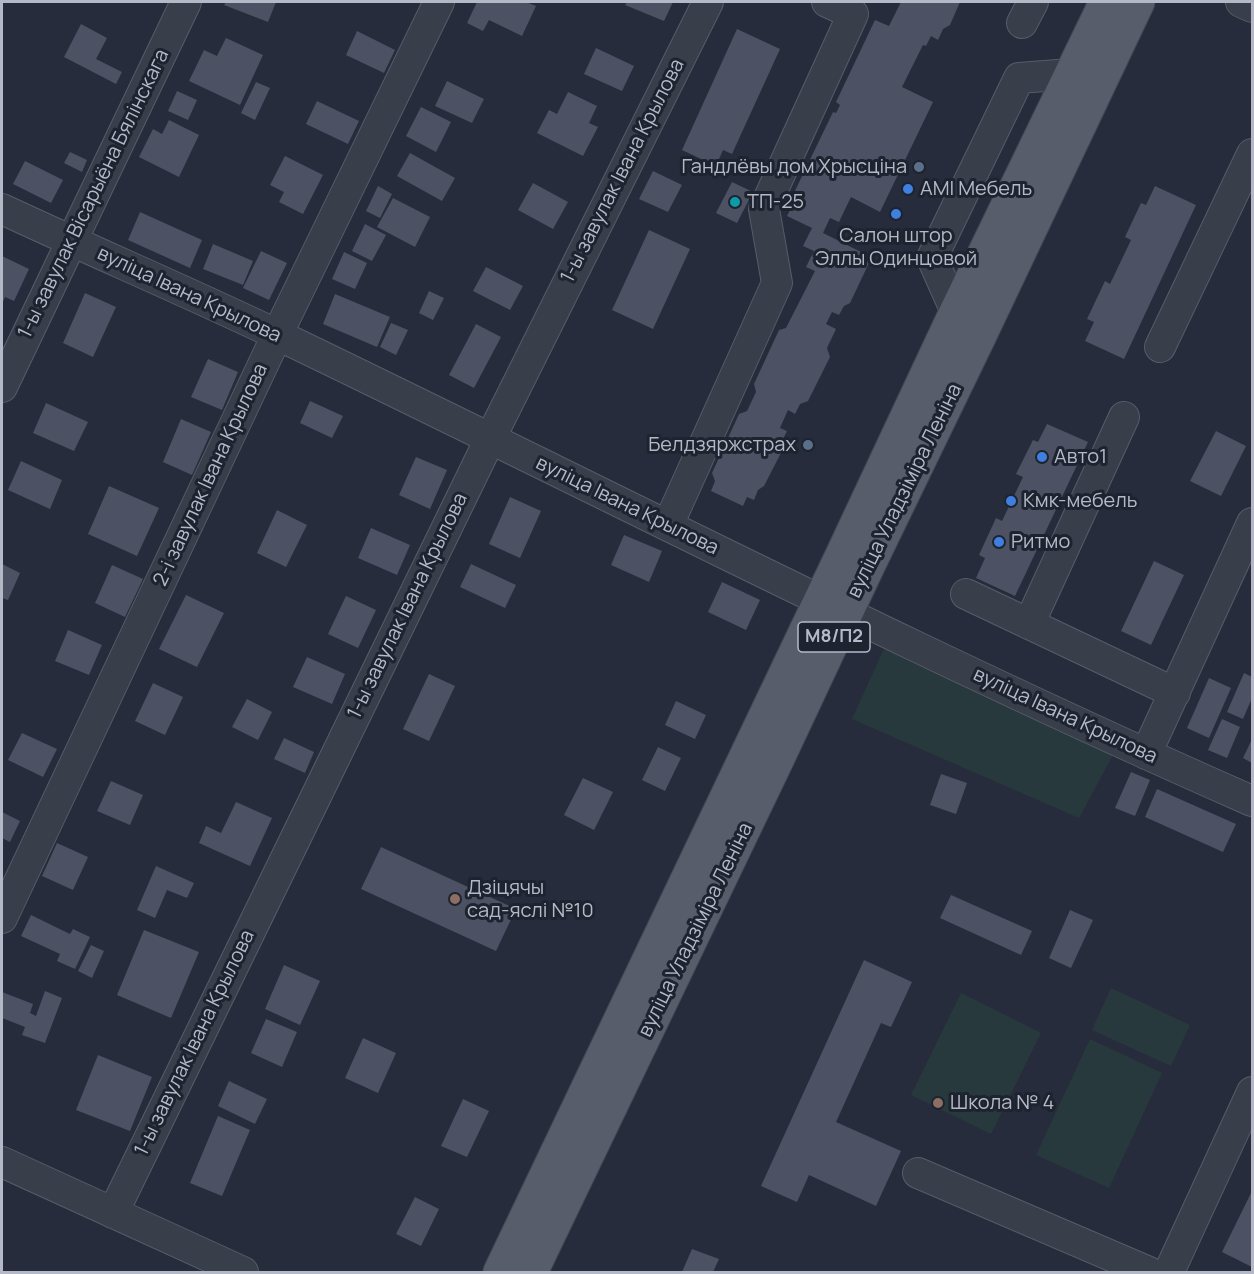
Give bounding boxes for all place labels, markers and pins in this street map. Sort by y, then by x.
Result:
place label: Гандлёвы дом Хрысціна [682,155,907,179]
marker: Гандлёвы дом Хрысціна [912,160,926,174]
place label: AMI Мебель [920,177,1032,201]
marker: AMI Мебель [901,182,915,196]
place label: ТП-25 [747,190,804,214]
marker: ТП-25 [728,195,742,209]
marker: Салон штор Эллы Одинцовой [889,207,903,221]
place label: Салон штор Эллы Одинцовой [815,224,977,271]
place label: Белдзяржстрах [648,433,796,457]
marker: Белдзяржстрах [801,438,815,452]
place label: Авто1 [1054,445,1107,469]
marker: Авто1 [1035,450,1049,464]
place label: Кмк-мебель [1023,489,1137,513]
marker: Кмк-мебель [1004,494,1018,508]
place label: Ритмо [1011,530,1070,554]
marker: Ритмо [992,535,1006,549]
place label: Дзіцячы сад-яслі №10 [467,876,594,923]
marker: Дзіцячы сад-яслі №10 [448,892,462,906]
place label: Школа № 4 [950,1091,1054,1115]
marker: Школа № 4 [931,1096,945,1110]

